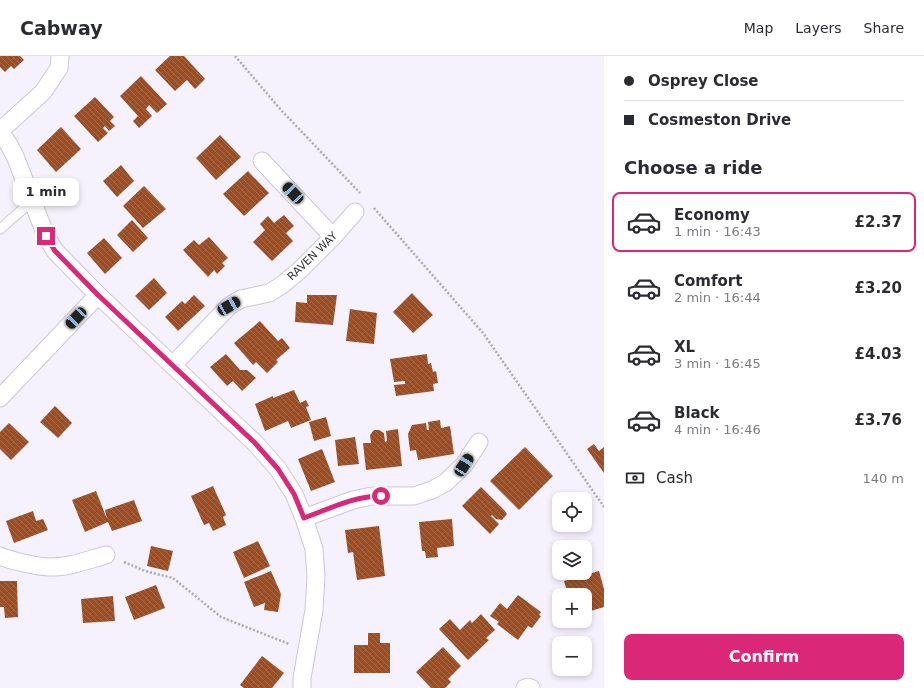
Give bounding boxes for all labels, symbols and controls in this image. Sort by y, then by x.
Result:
text: Cabway [20,17,103,39]
text: Map [744,20,773,36]
text: Layers [795,20,842,36]
text: Share [864,20,904,36]
text: Osprey Close [648,72,759,90]
text: Cosmeston Drive [648,111,791,129]
text: Choose a ride [624,157,763,178]
callout: 1 min [13,178,79,206]
car [280,180,306,206]
text: 1 min [26,184,66,199]
icon: car [626,204,662,240]
text: Economy [674,206,750,224]
text: £2.37 [855,213,902,231]
text: 1 min · 16:43 [674,224,761,239]
route end [37,227,55,245]
street label: RAVEN WAY [285,229,340,283]
icon: car [626,270,662,306]
text: Comfort [674,272,742,290]
text: £3.20 [855,279,902,297]
text: 2 min · 16:44 [674,290,761,305]
car [216,295,242,317]
car [63,305,89,331]
icon: car [626,336,662,372]
text: XL [674,338,695,356]
text: £4.03 [855,345,902,363]
text: 3 min · 16:45 [674,356,761,371]
icon: car [626,402,662,438]
text: Black [674,404,720,422]
text: £3.76 [855,411,902,429]
text: 4 min · 16:46 [674,422,761,437]
car [452,452,476,478]
icon: cash [624,467,646,489]
text: Cash [656,469,693,487]
text: 140 m [862,471,904,486]
route start [372,487,390,505]
map controls [552,492,592,676]
button: locate [552,492,592,532]
button: layers [552,540,592,580]
button: + [552,588,592,628]
button: Confirm [624,634,904,680]
button: − [552,636,592,676]

